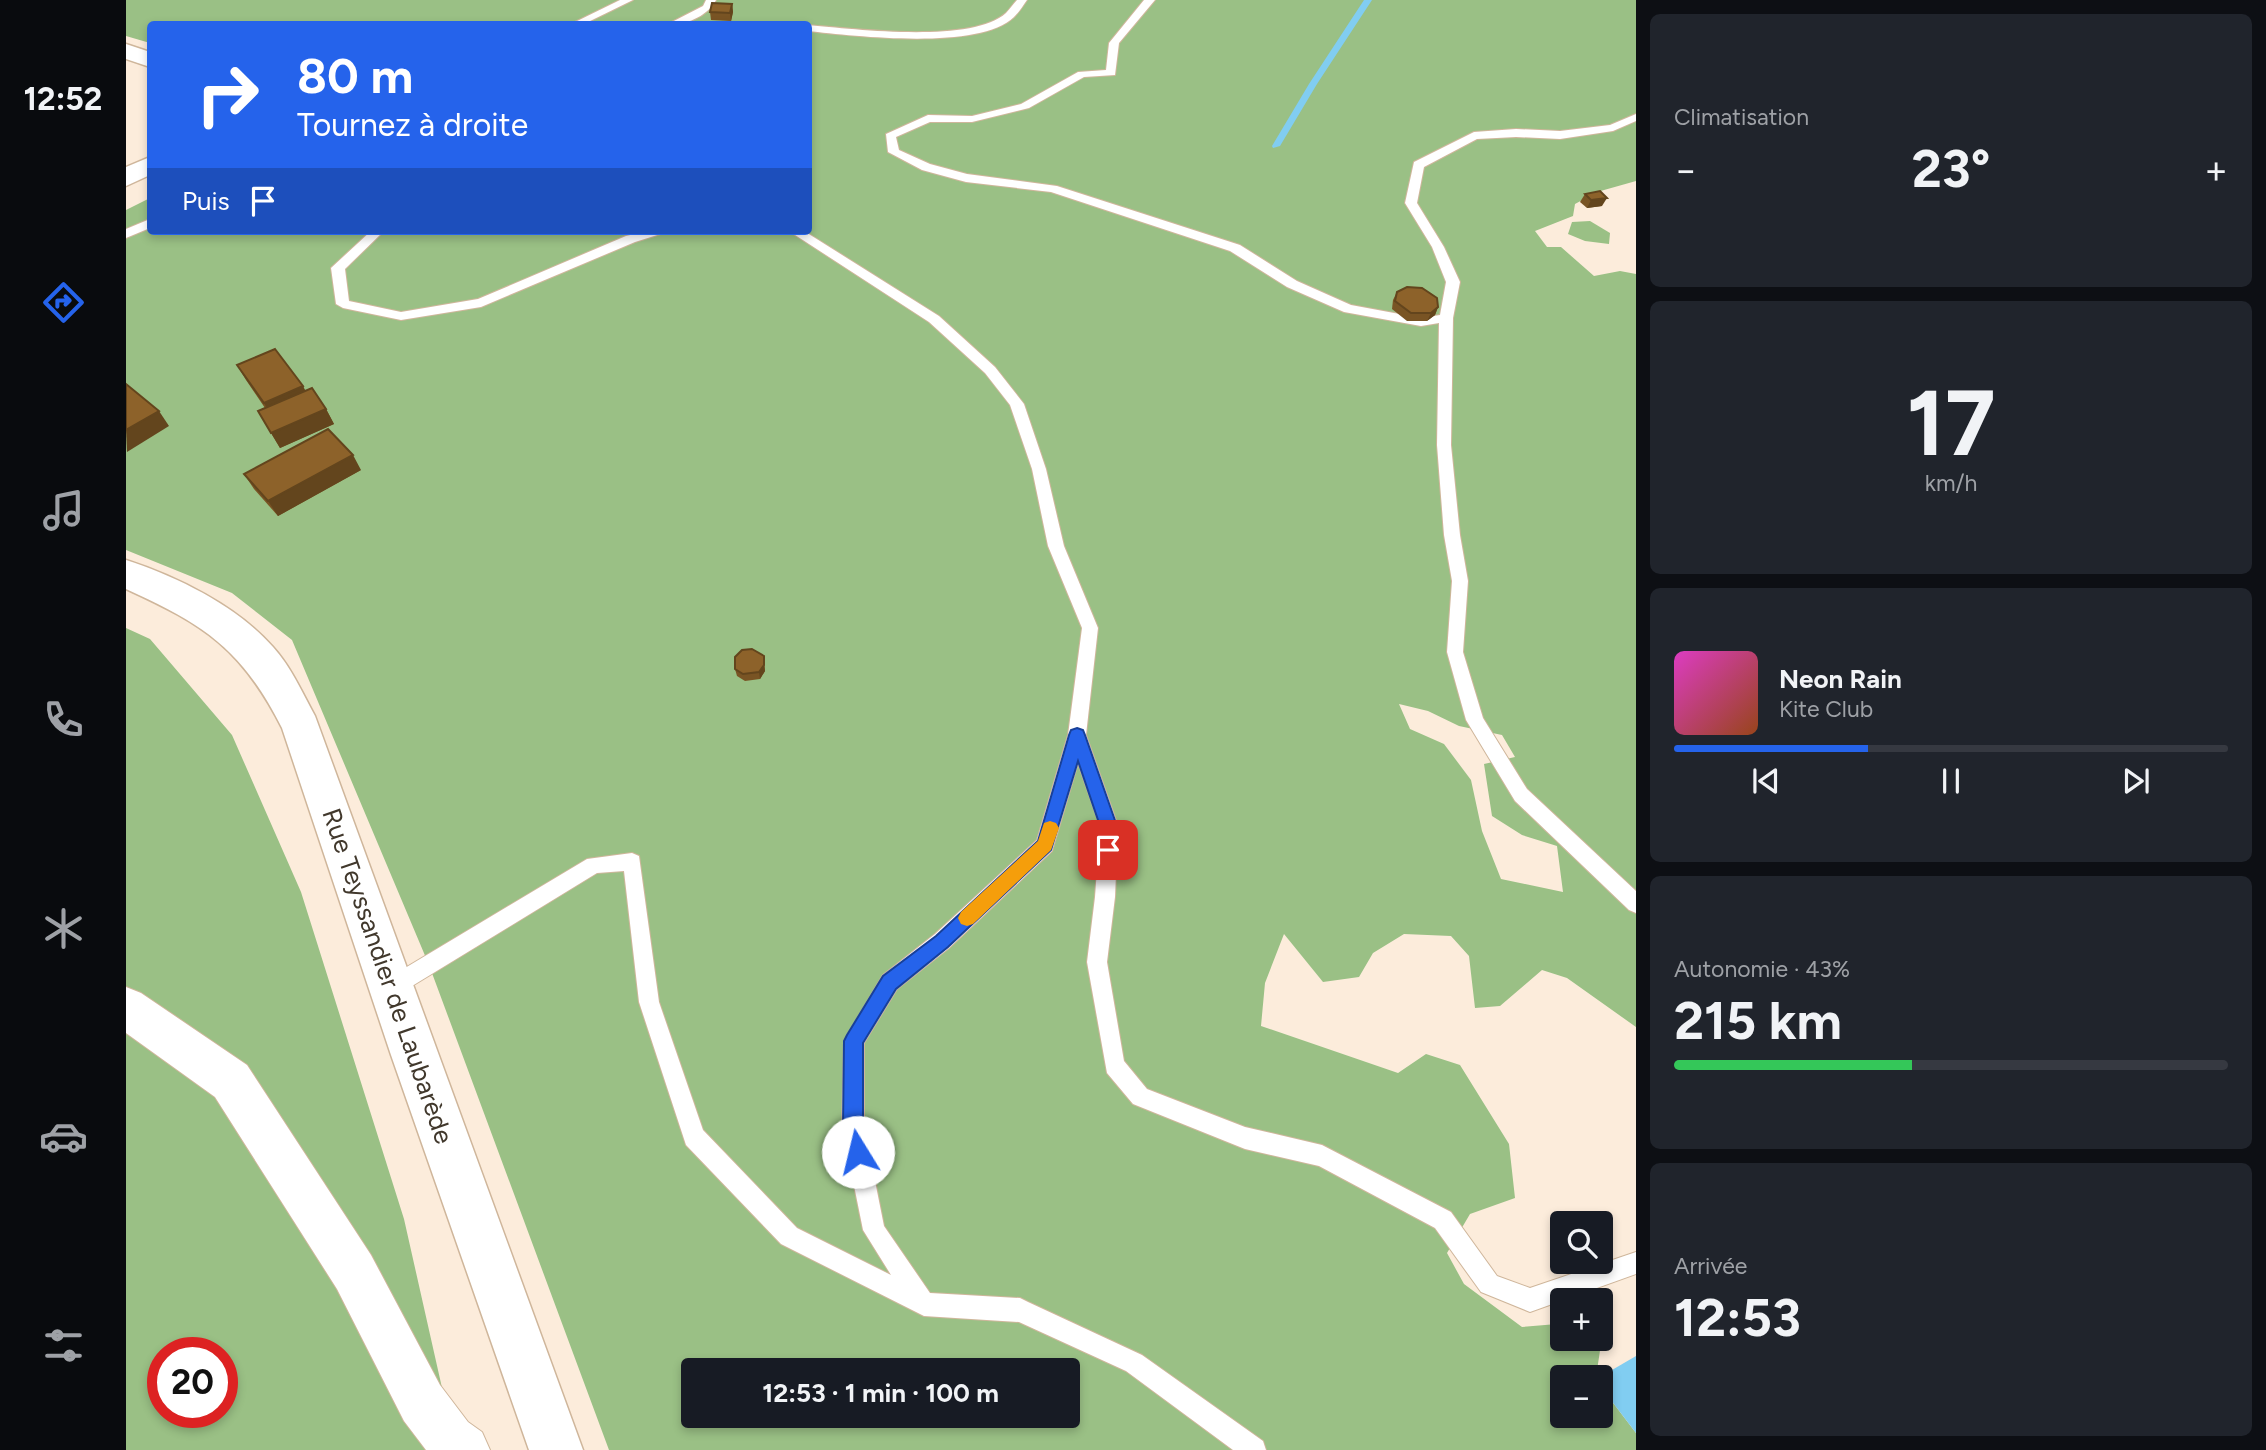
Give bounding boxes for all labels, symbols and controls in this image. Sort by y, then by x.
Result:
text: 80 m [297,46,413,105]
icon: right [182,49,273,140]
text: 12:52 [24,80,102,118]
text: Climatisation [1674,103,1809,131]
text: Tournez à droite [297,106,528,144]
text: 23° [1912,138,1990,200]
text: − [1674,147,1698,193]
text: + [2204,147,2228,193]
icon: arrive [244,182,282,220]
text: Puis [182,185,230,217]
icon: directions [39,278,88,327]
text: 17 [1907,369,1996,478]
text: km/h [1925,469,1977,497]
icon: music [39,486,88,535]
text: Neon Rain [1779,663,1902,695]
icon: phone [39,695,88,744]
text: Kite Club [1779,695,1873,723]
icon: previous [1747,762,1785,800]
icon: pause [1932,762,1970,800]
icon: next [2117,762,2155,800]
street label: Rue Teyssandier de Laubarède [316,804,460,1148]
pin [1078,820,1138,880]
icon: arrive [1089,831,1127,869]
icon: climate [39,904,88,953]
text: Autonomie · 43% [1674,955,1850,983]
text: 215 km [1674,990,1842,1052]
icon: car [39,1112,88,1161]
position arrow [821,1115,895,1189]
map controls [1550,1211,1613,1428]
button: search [1550,1211,1613,1274]
text: Arrivée [1674,1252,1747,1280]
text: 12:53 [1674,1287,1801,1349]
button: + [1550,1288,1613,1351]
icon: filters [39,1321,88,1370]
speed limit sign: 20 [147,1337,238,1428]
button: − [1550,1365,1613,1428]
text: 12:53 · 1 min · 100 m [762,1377,999,1409]

